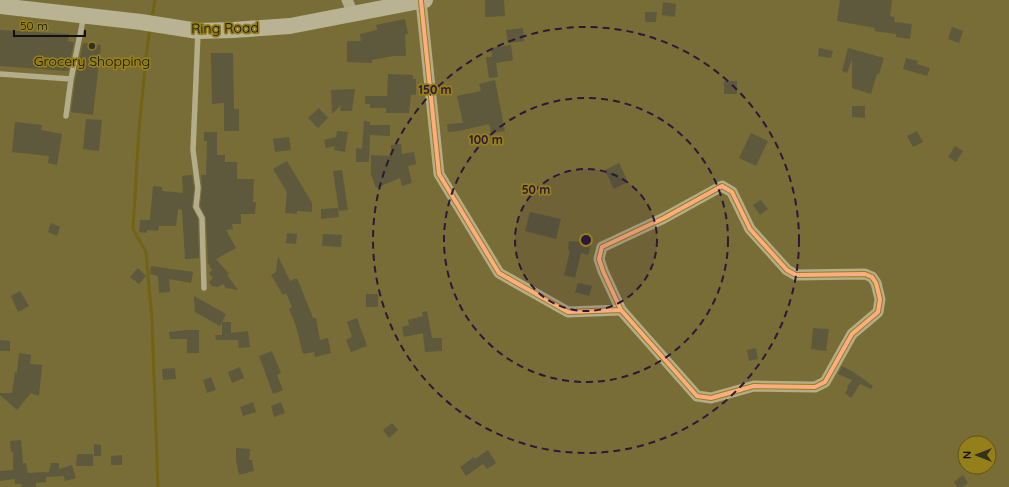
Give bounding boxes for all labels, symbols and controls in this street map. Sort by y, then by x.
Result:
scale bar [14,12,85,38]
text: 50 m [20,18,48,33]
street label: Ring Road [191,18,259,38]
marker: Grocery Shopping [87,41,97,51]
place label: Grocery Shopping [34,52,150,70]
text: 150 m [418,82,452,97]
text: 100 m [469,132,503,147]
text: 50 m [522,182,550,197]
centre of rings [579,233,593,247]
north arrow [957,435,997,475]
text: N [960,451,974,459]

